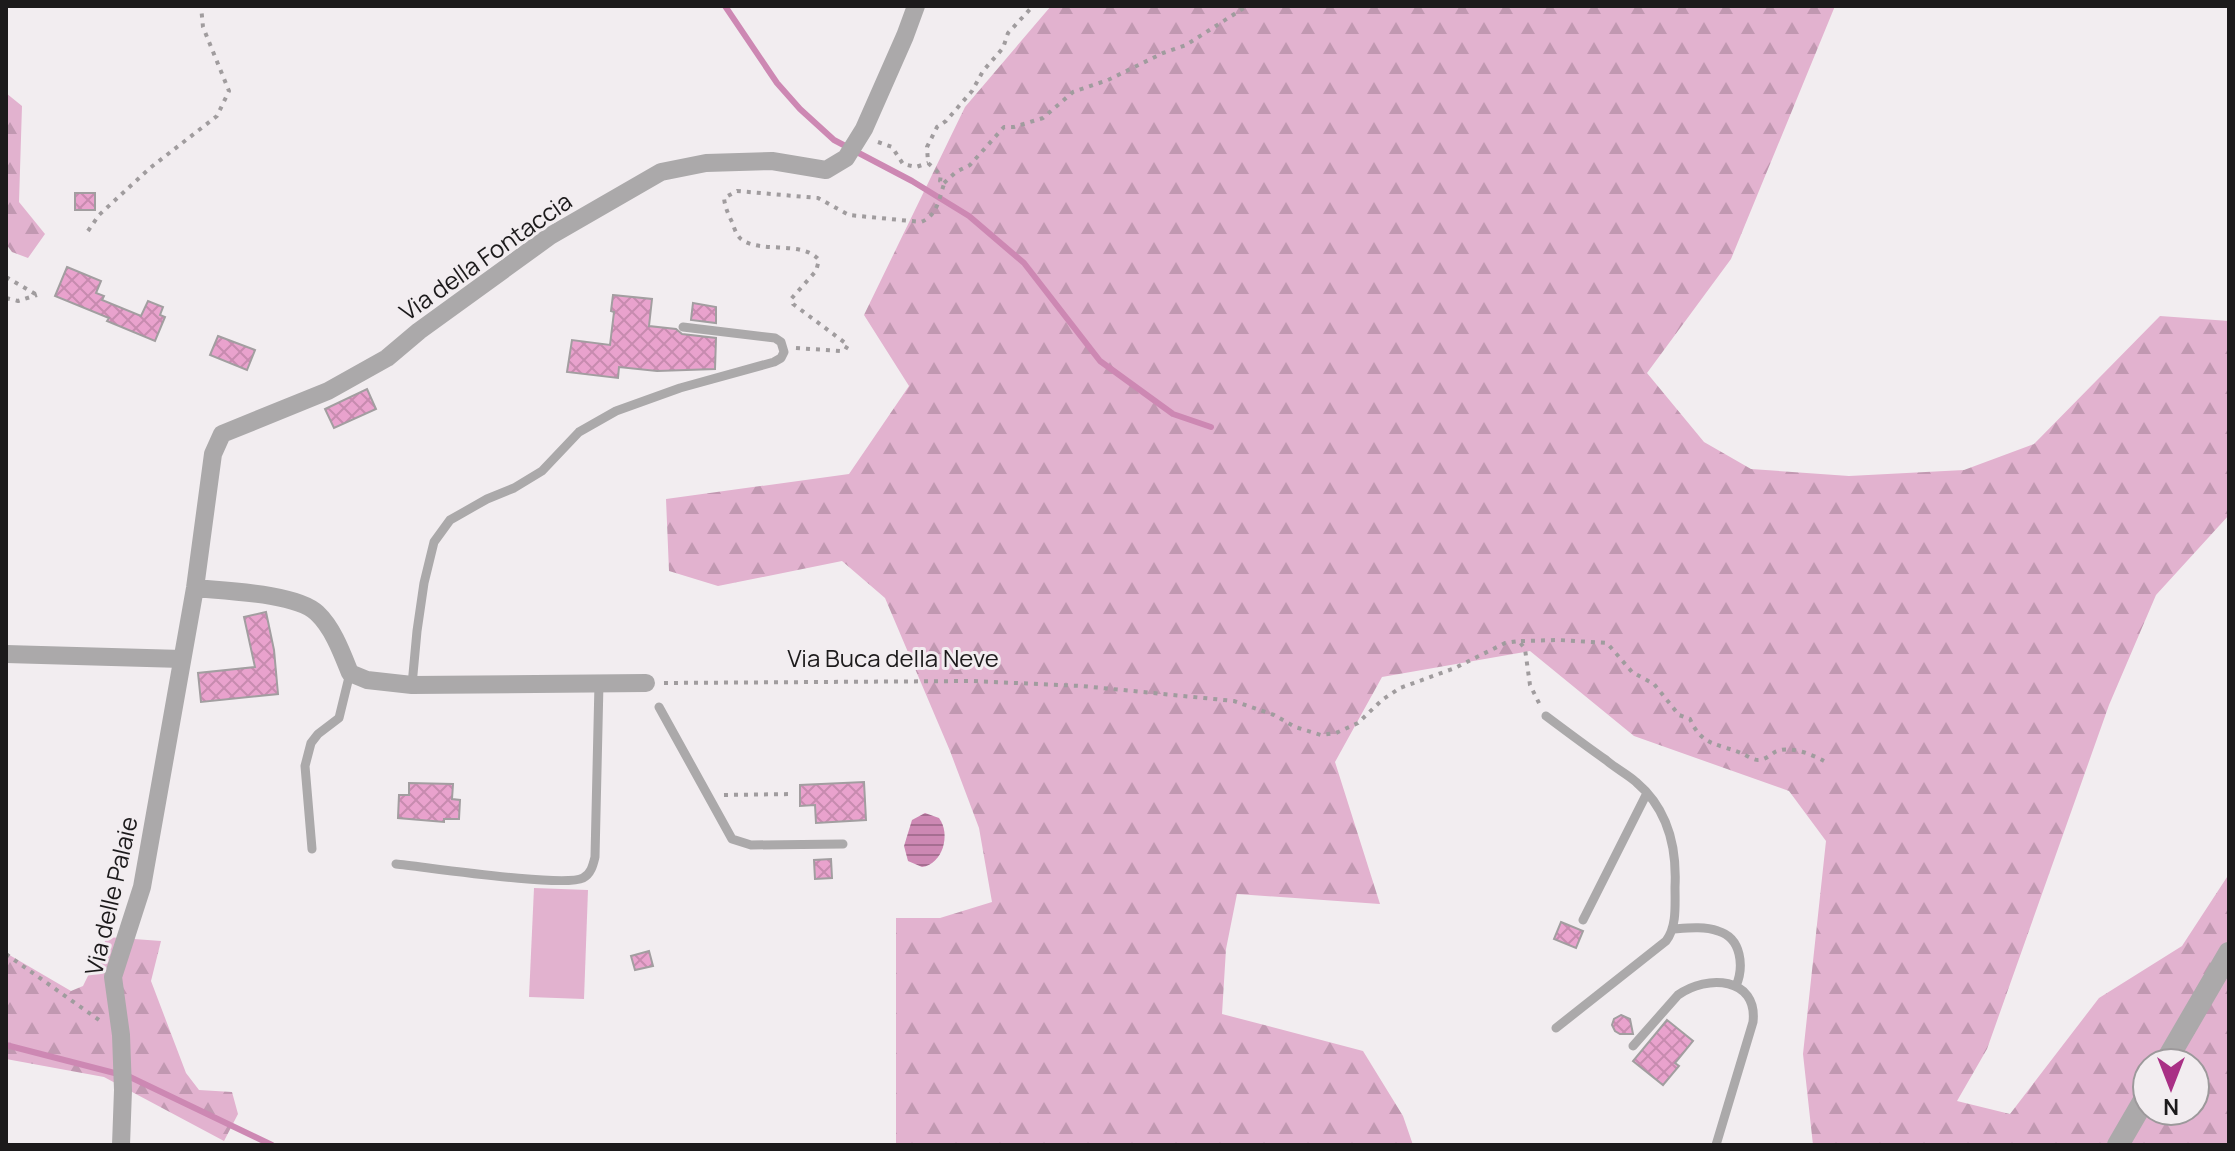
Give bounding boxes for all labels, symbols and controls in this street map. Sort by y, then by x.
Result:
street label: Via della Fontaccia [392,184,578,328]
street label: Via Buca della Neve [787,641,999,674]
street label: Via delle Palaie [76,813,145,978]
north arrow [2131,1047,2211,1127]
text: N [2163,1092,2179,1122]

